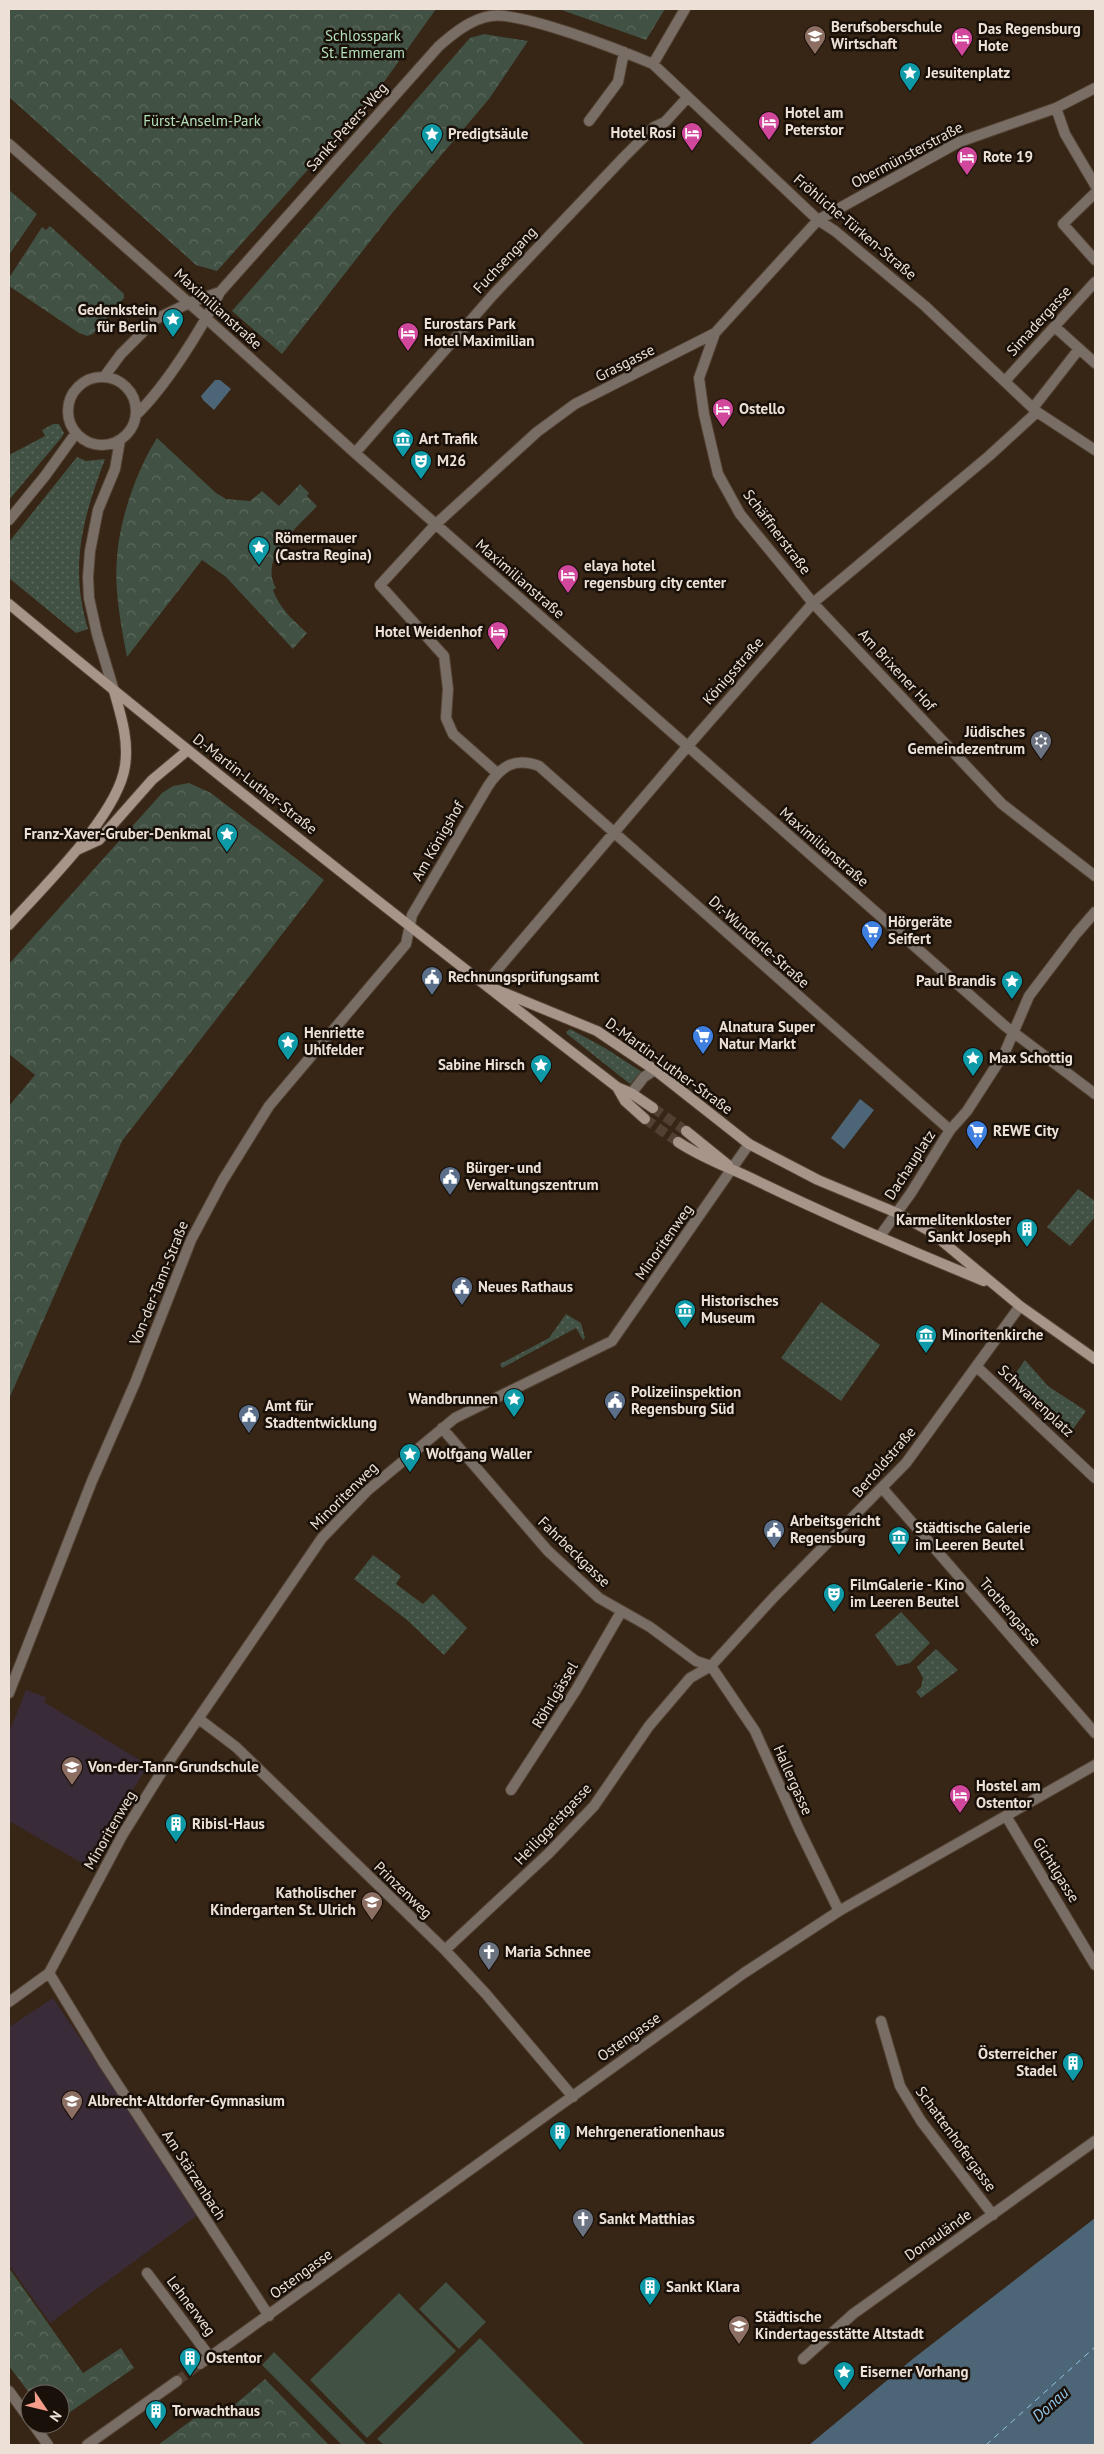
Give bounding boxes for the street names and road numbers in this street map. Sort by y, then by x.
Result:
street label: Sankt-Peters-Weg [302,78,391,175]
street label: Obermünsterstraße [848,117,966,192]
street label: Fröhliche-Türken-Straße [790,170,921,284]
street label: Fuchsengang [469,222,540,297]
street label: Maximilianstraße [170,264,266,353]
street label: Simadergasse [1002,282,1075,360]
street label: Grasgasse [592,340,658,385]
street label: Schäffnerstraße [739,486,815,578]
street label: Maximilianstraße [472,535,569,622]
street label: Am Brixener Hof [854,625,941,716]
street label: Königsstraße [698,633,767,708]
street label: D.-Martin-Luther-Straße [189,729,321,838]
street label: Am Königshof [407,796,469,884]
street label: Maximilianstraße [776,803,873,890]
street label: Dr.-Wunderle-Straße [705,891,814,992]
street label: D.-Martin-Luther-Straße [602,1013,737,1118]
street label: Dachauplatz [880,1126,939,1203]
street label: Minoritenweg [630,1200,697,1283]
street label: Von-der-Tann-Straße [125,1218,192,1349]
street label: Schwanenplatz [994,1361,1078,1441]
street label: Bertoldstraße [848,1422,920,1501]
street label: Minoritenweg [306,1458,382,1534]
street label: Fahrbeckgasse [534,1512,615,1591]
street label: Trothengasse [975,1573,1045,1650]
street label: Röhrlgässel [527,1658,582,1731]
street label: Hallergasse [770,1742,817,1818]
street label: Heiliggeistgasse [510,1779,595,1868]
street label: Minoritenweg [79,1787,140,1873]
street label: Gichtlgasse [1029,1834,1084,1906]
street label: Prinzenweg [370,1857,437,1922]
street label: Ostengasse [593,2008,664,2065]
street label: Schattenhofergasse [912,2082,1001,2195]
street label: Am Stärzenbach [158,2126,231,2223]
street label: Donaulände [901,2205,975,2265]
street label: Ostengasse [266,2244,336,2303]
street label: Lehnerweg [163,2272,220,2339]

